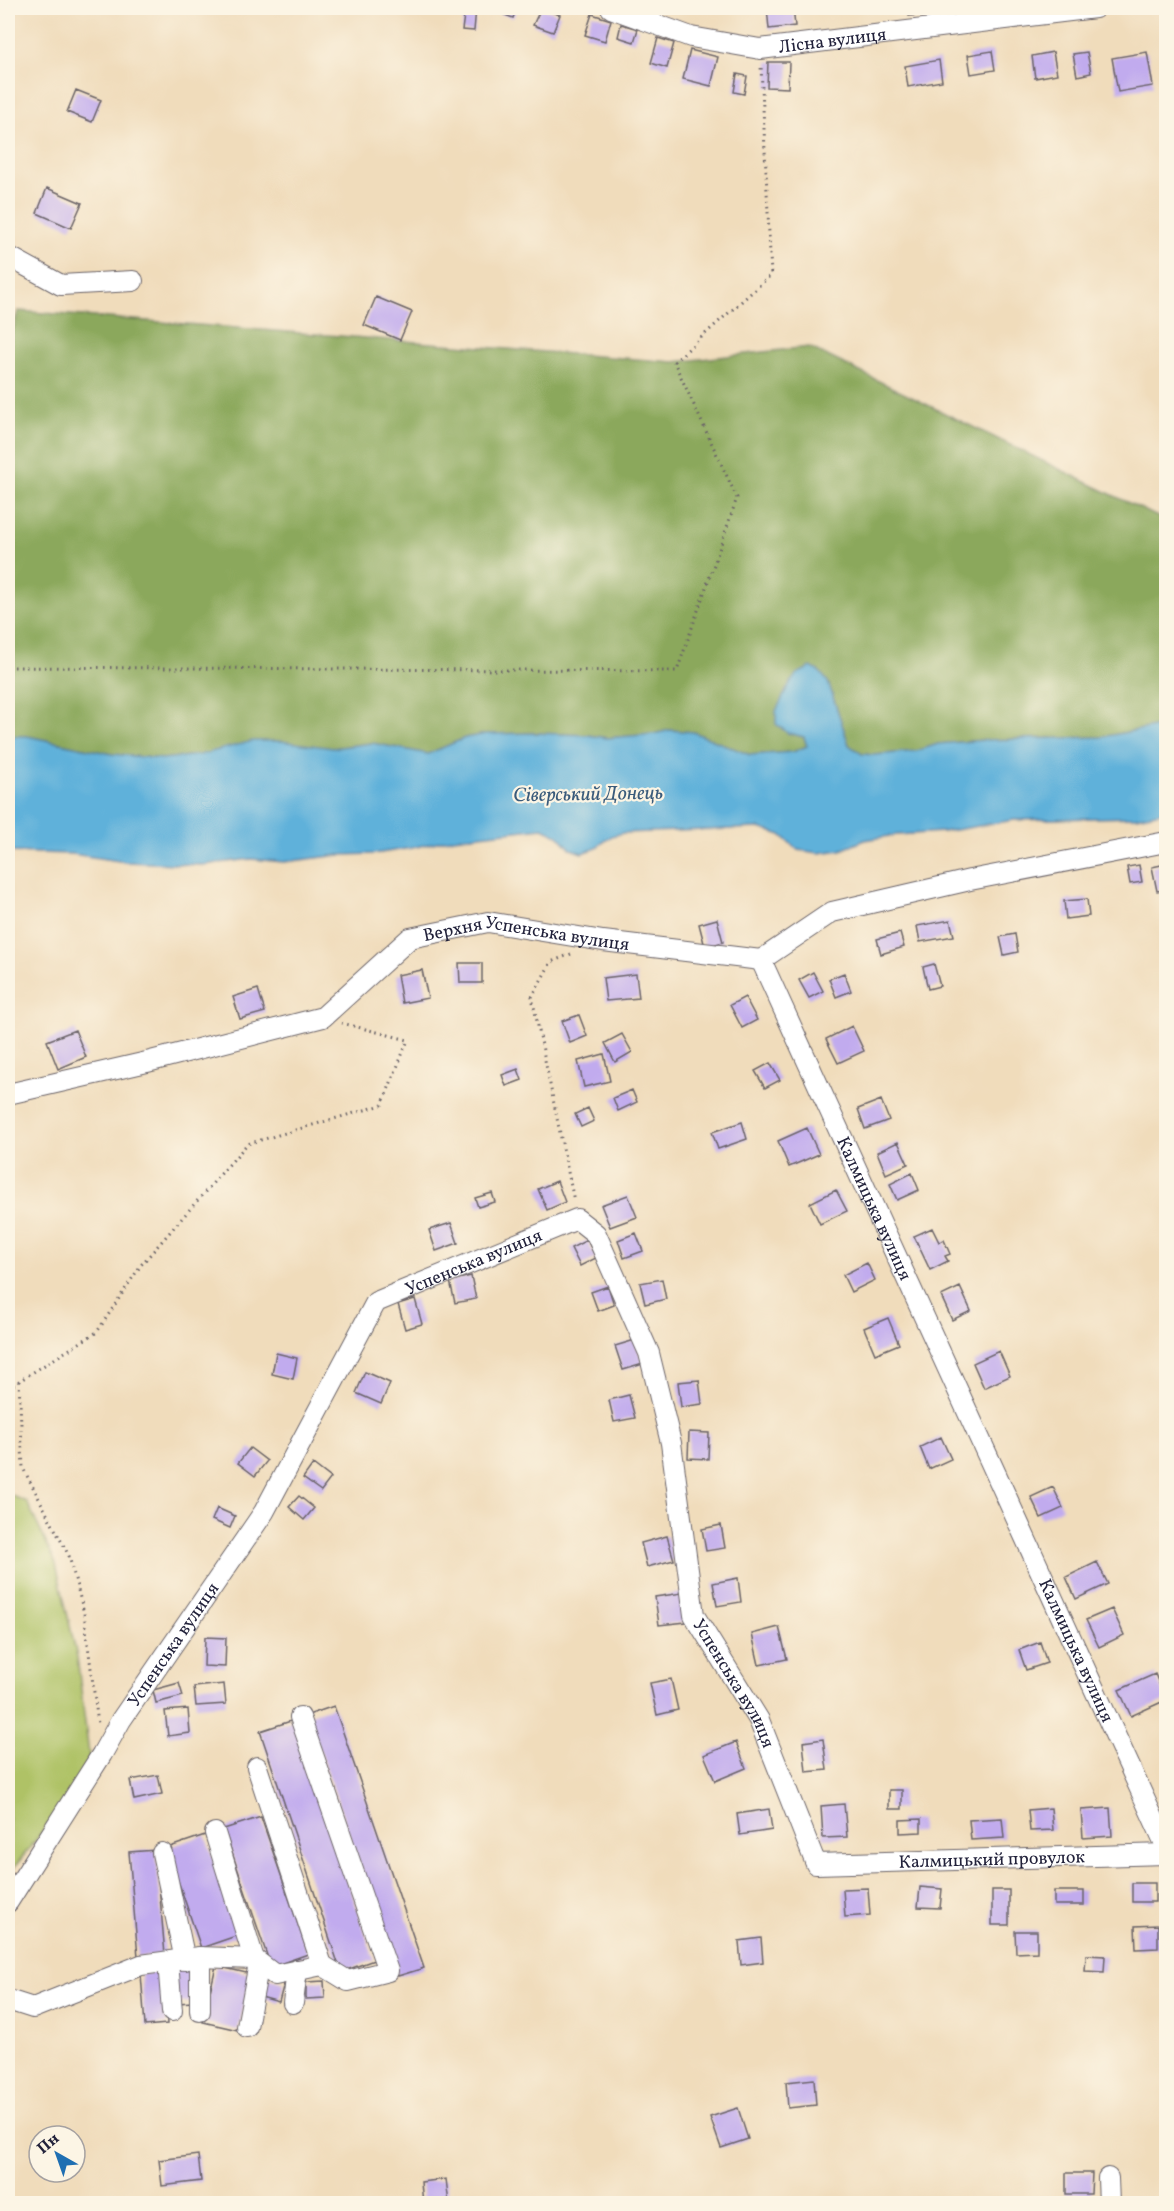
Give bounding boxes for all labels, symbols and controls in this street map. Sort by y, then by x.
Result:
street label: Лісна вулиця [777,23,888,61]
water label: Сіверський Донець [513,780,663,810]
street label: Верхня Успенська вулиця [421,911,631,958]
street label: Калмицька вулиця [829,1133,917,1285]
street label: Успенська вулиця [402,1224,546,1303]
street label: Калмицька вулиця [1032,1575,1119,1727]
street label: Успенська вулиця [123,1578,226,1712]
street label: Успенська вулиця [685,1614,780,1752]
street label: Калмицький провулок [898,1845,1086,1876]
north arrow [27,2124,87,2184]
text: Пн [33,2128,64,2160]

